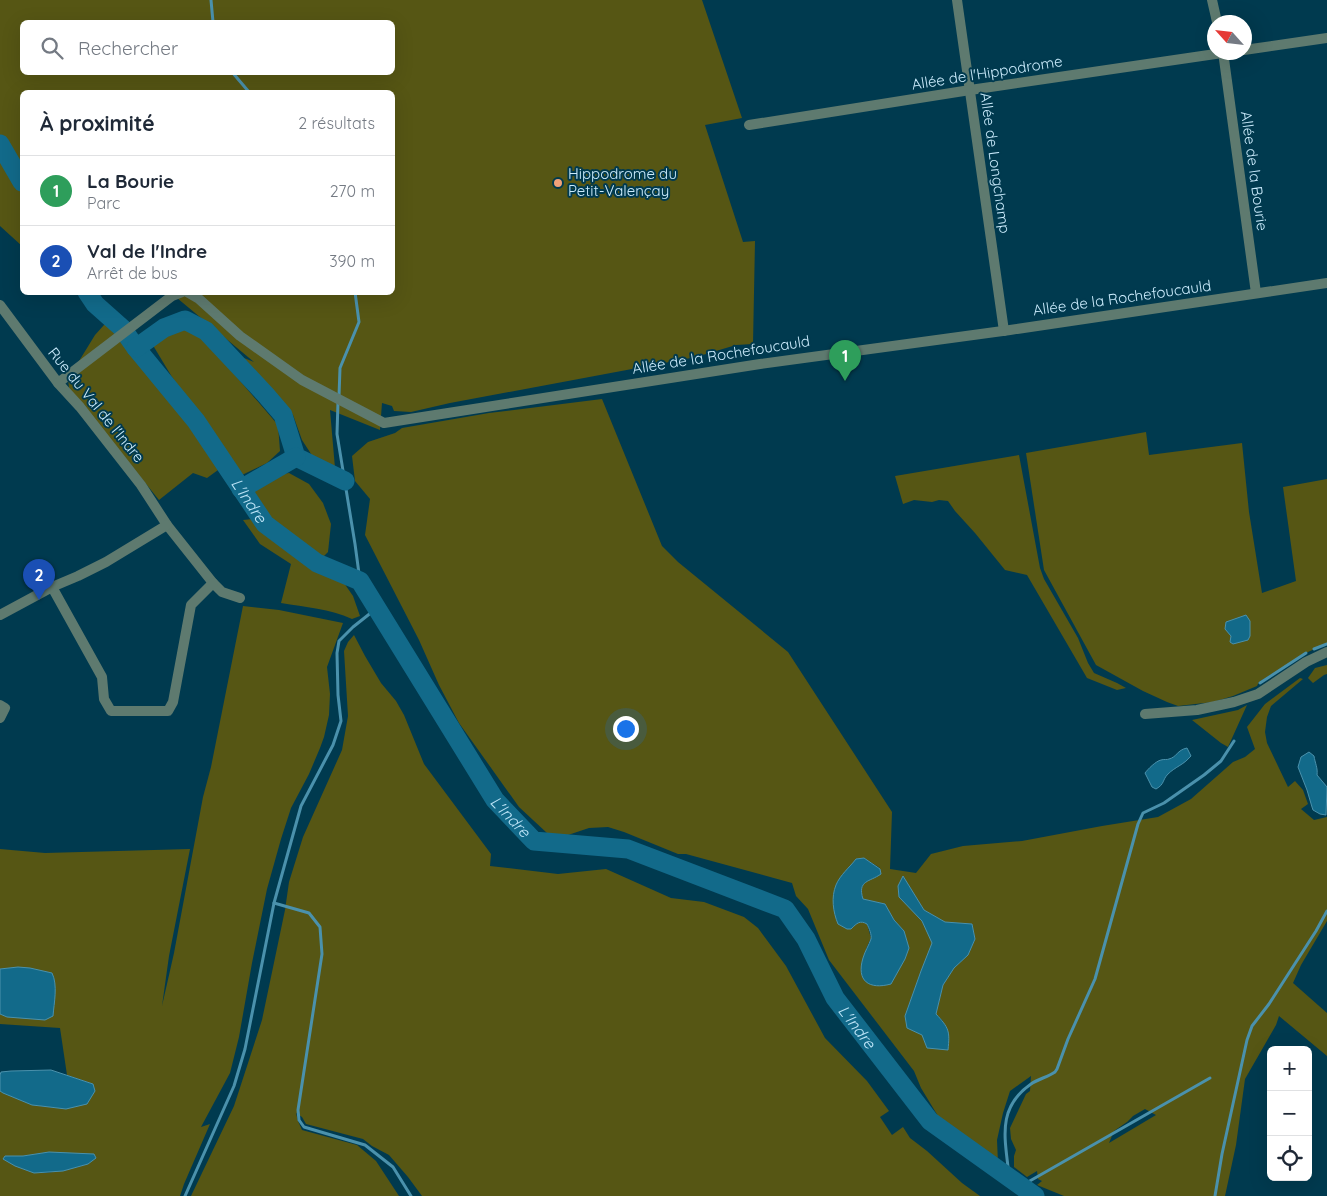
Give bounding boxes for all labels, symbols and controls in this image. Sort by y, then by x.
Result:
north arrow [1207,15,1252,60]
search box [20,20,395,75]
icon: search [38,34,66,62]
text: Rechercher [78,36,178,60]
street label: Allée de l'Hippodrome [910,51,1064,94]
street label: Allée de Longchamp [976,91,1015,235]
text: À proximité [40,110,155,136]
street label: Allée de la Bourie [1237,110,1272,232]
text: 2 résultats [298,113,375,133]
place label: Hippodrome du Petit-Valençay [568,164,677,200]
text: La Bourie [87,169,174,193]
marker: Hippodrome du Petit-Valençay [552,177,564,189]
text: 1 [53,181,59,201]
text: 270 m [330,181,375,201]
text: Parc [87,193,120,213]
text: Val de l'Indre [87,239,207,263]
text: 2 [51,251,61,271]
text: 390 m [329,251,375,271]
text: Arrêt de bus [87,263,178,283]
street label: Allée de la Rochefoucauld [1032,276,1212,319]
street label: Allée de la Rochefoucauld [631,331,811,378]
pin: 1 [829,340,861,381]
street label: Rue du Val de l'Indre [44,343,149,466]
water label: L'Indre [227,474,272,527]
pin: 2 [23,559,55,600]
your location [613,716,639,742]
water label: L'Indre [486,792,536,842]
water label: L'Indre [834,1001,881,1053]
map controls [1267,1046,1312,1181]
button: + [1267,1046,1312,1091]
button: − [1267,1091,1312,1136]
button: locate [1267,1136,1312,1181]

